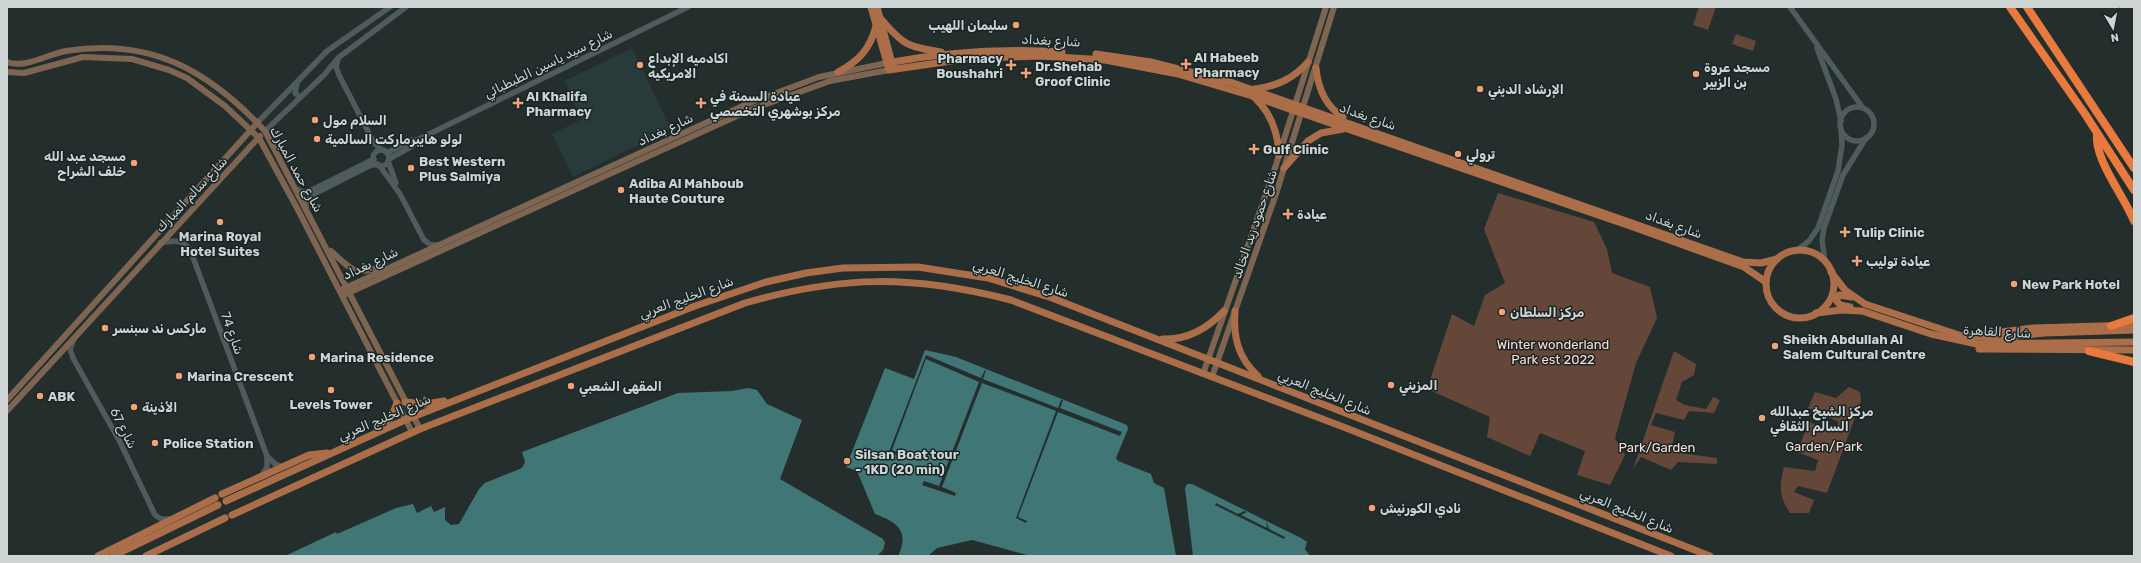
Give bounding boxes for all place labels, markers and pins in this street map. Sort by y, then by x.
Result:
place label: سليمان اللهيب [928,18,1008,33]
marker: سليمان اللهيب [1011,20,1021,30]
place label: Al Habeeb Pharmacy [1194,50,1260,80]
place label: اكادميه الإبداع الامريكيه [648,51,728,81]
place label: Pharmacy Boushahri [936,51,1003,81]
place label: Dr.Shehab Groof Clinic [1035,59,1111,89]
marker: Al Habeeb Pharmacy [1181,59,1191,69]
marker: اكادميه الإبداع الامريكيه [635,60,645,70]
marker: Pharmacy Boushahri [1006,60,1016,70]
place label: مسجد عروة بن الزبير [1703,60,1770,90]
marker: Dr.Shehab Groof Clinic [1020,67,1032,79]
marker: مسجد عروة بن الزبير [1691,69,1701,79]
place label: الإرشاد الديني [1488,82,1564,100]
marker: الإرشاد الديني [1475,84,1485,94]
place label: Al Khalifa Pharmacy [526,89,592,119]
place label: عيادة السمنة في مركز بوشهري التخصصي [710,89,840,122]
marker: عيادة السمنة في مركز بوشهري التخصصي [695,97,707,109]
marker: Al Khalifa Pharmacy [513,98,523,108]
place label: السلام مول [323,113,387,129]
marker: السلام مول [310,115,320,125]
place label: لولو هايبرماركت السالمية [325,132,462,148]
marker: لولو هايبرماركت السالمية [312,134,322,144]
place label: Gulf Clinic [1263,142,1329,157]
marker: Gulf Clinic [1248,143,1260,155]
place label: ترولي [1466,147,1496,165]
place label: مسجد عبد الله خلف الشراح [44,149,126,181]
marker: ترولي [1453,149,1463,159]
place label: Best Western Plus Salmiya [419,154,505,184]
marker: مسجد عبد الله خلف الشراح [129,158,139,168]
marker: Best Western Plus Salmiya [406,163,416,173]
place label: Adiba Al Mahboub Haute Couture [629,176,744,206]
marker: Adiba Al Mahboub Haute Couture [616,185,626,195]
place label: عيادة [1297,207,1328,222]
marker: عيادة [1282,208,1294,220]
marker: Marina Royal Hotel Suites [215,217,225,227]
place label: Tulip Clinic [1854,225,1925,240]
marker: Tulip Clinic [1839,226,1851,238]
place label: Marina Royal Hotel Suites [179,229,261,259]
place label: عيادة توليب [1866,254,1931,270]
marker: عيادة توليب [1851,255,1863,267]
place label: New Park Hotel [2022,277,2120,292]
marker: New Park Hotel [2009,279,2019,289]
place label: مركز السلطان [1510,305,1584,320]
marker: مركز السلطان [1497,307,1507,317]
place label: ماركس ند سبنسر [112,321,207,336]
marker: ماركس ند سبنسر [100,323,110,333]
place label: Sheikh Abdullah Al Salem Cultural Centre [1783,332,1926,362]
marker: Sheikh Abdullah Al Salem Cultural Centre [1770,341,1780,351]
place label: Marina Residence [320,350,434,365]
marker: Marina Residence [307,352,317,362]
place label: Marina Crescent [187,369,293,384]
marker: Marina Crescent [174,371,184,381]
place label: المزيني [1399,378,1437,396]
place label: المقهى الشعبي [579,379,662,397]
marker: المزيني [1386,380,1396,390]
marker: المقهى الشعبي [566,381,576,391]
marker: Levels Tower [326,385,336,395]
place label: ABK [48,389,75,404]
marker: ABK [35,391,45,401]
place label: Levels Tower [290,397,373,412]
place label: الأذينة [142,400,177,415]
marker: الأذينة [129,402,139,412]
place label: مركز الشيخ عبدالله السالم الثقافي [1770,404,1874,437]
marker: مركز الشيخ عبدالله السالم الثقافي [1757,413,1767,423]
place label: Police Station [163,436,254,451]
marker: Police Station [150,438,160,448]
place label: Silsan Boat tour - 1KD (20 min) [855,447,959,477]
marker: Silsan Boat tour - 1KD (20 min) [842,456,852,466]
place label: نادي الكورنيش [1380,501,1461,518]
marker: نادي الكورنيش [1367,503,1377,513]

